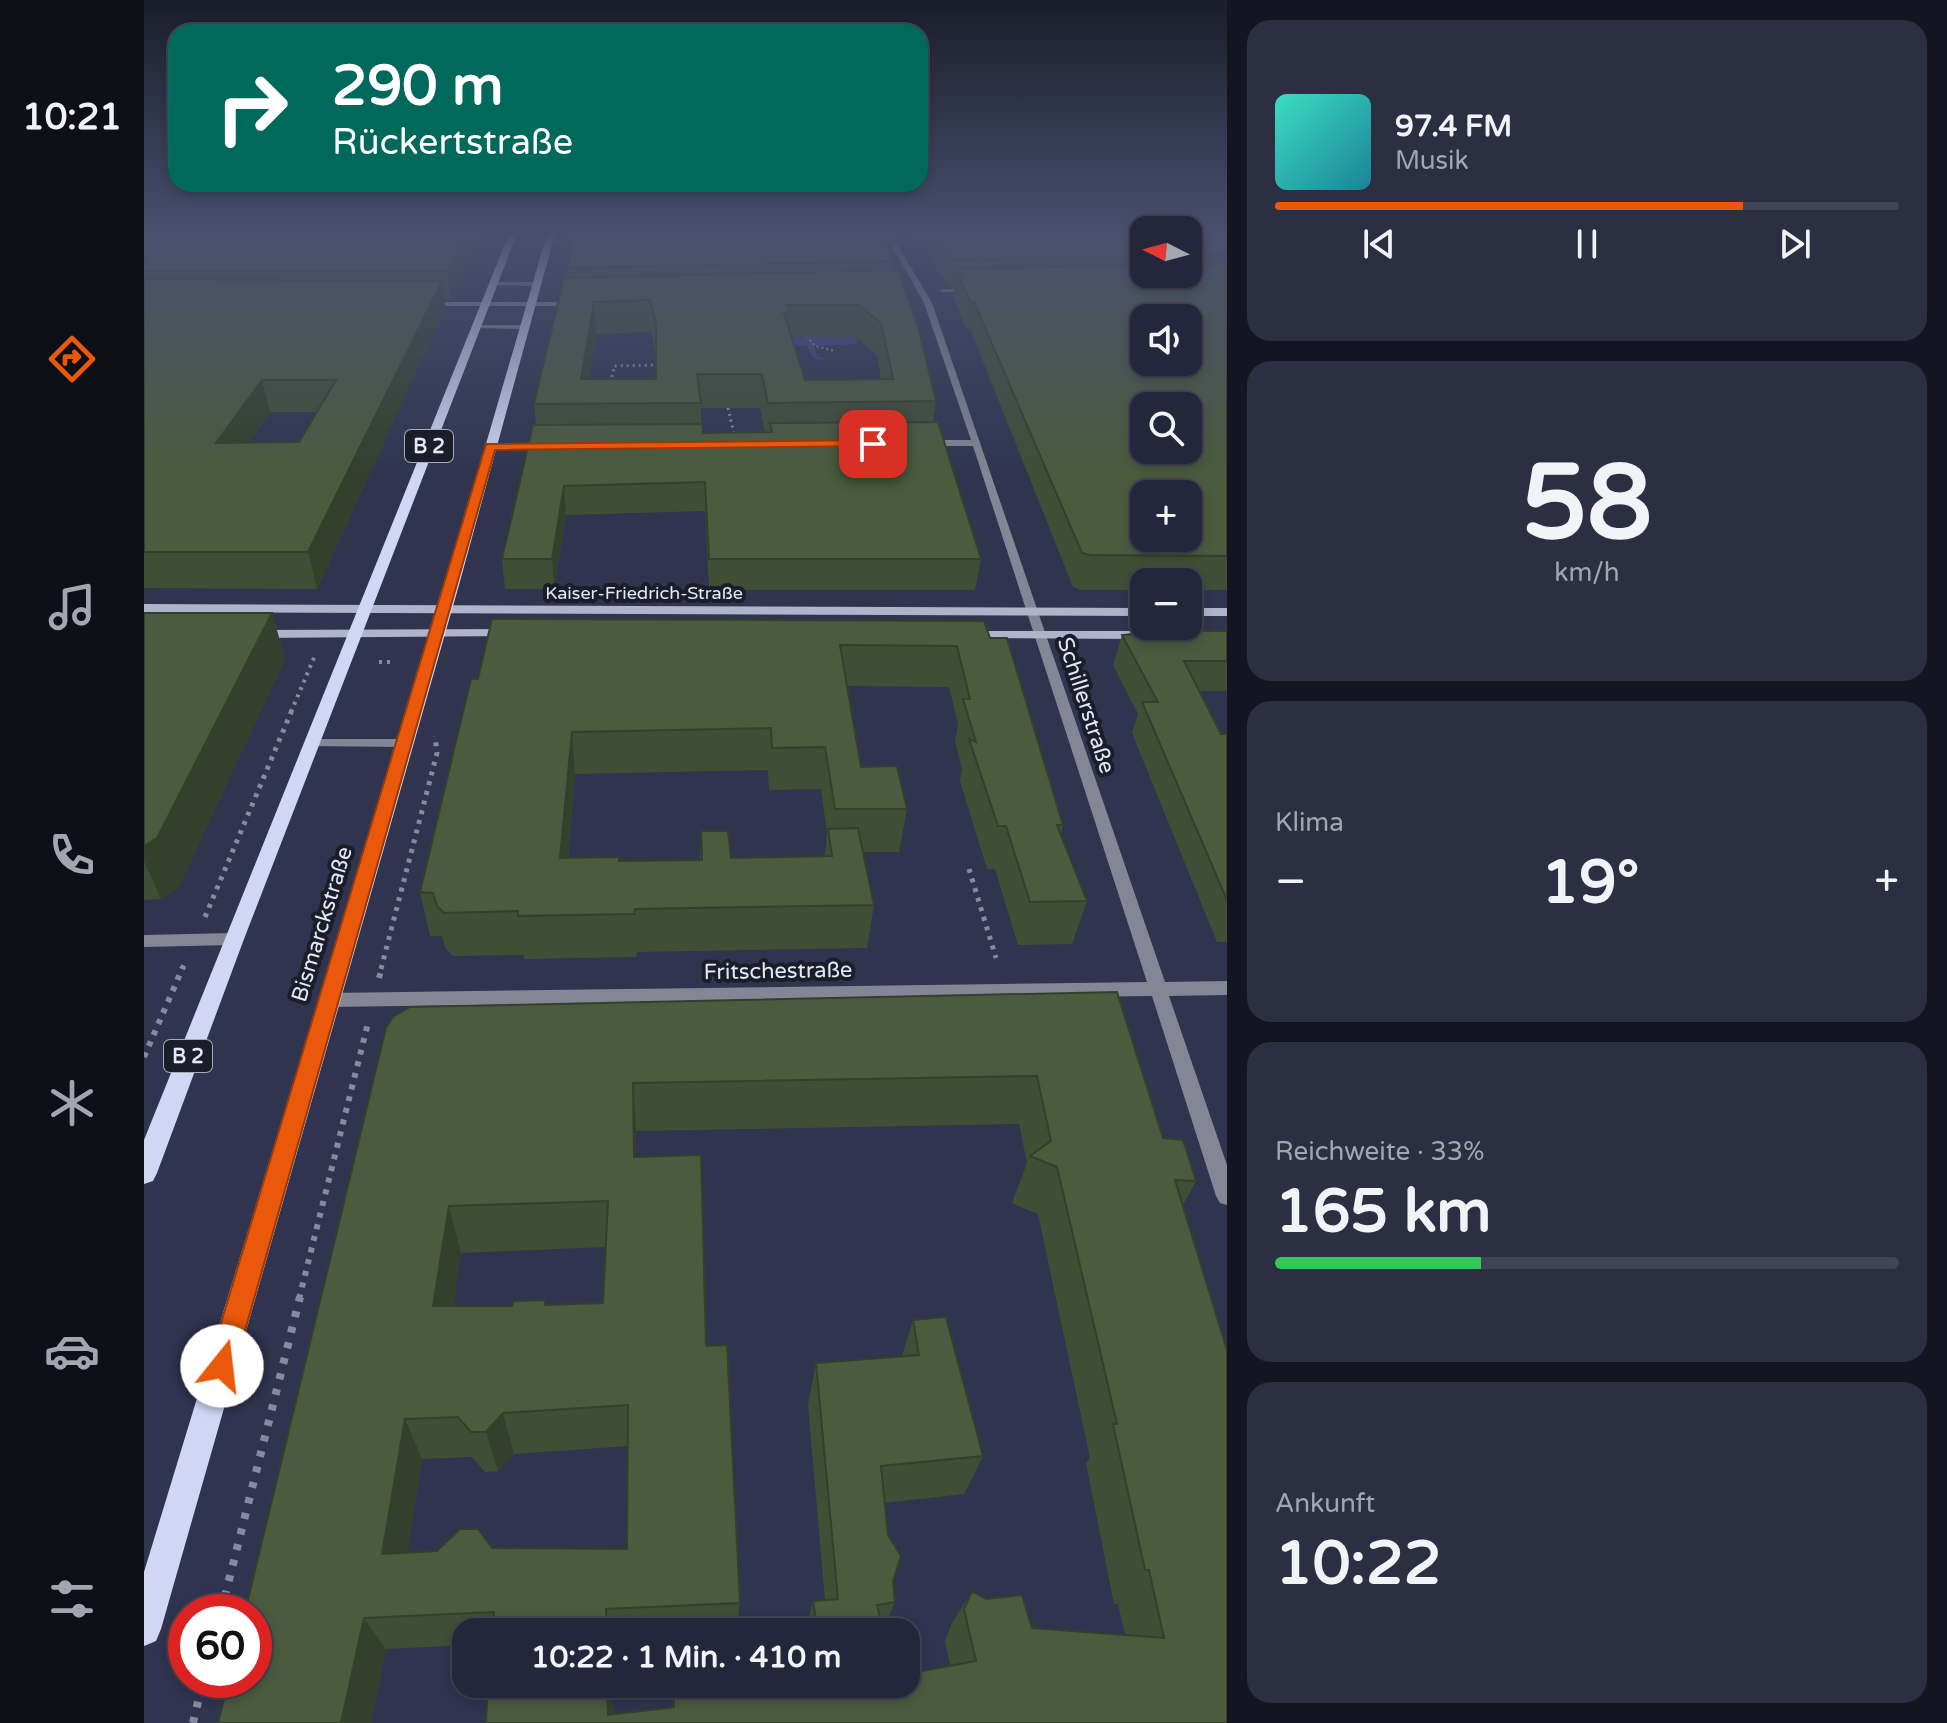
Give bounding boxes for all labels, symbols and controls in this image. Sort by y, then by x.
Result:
text: 290 m [332,53,503,120]
icon: right [200,56,304,160]
text: 10:21 [22,96,122,139]
text: 97.4 FM [1395,108,1512,145]
text: Rückertstraße [332,121,573,164]
text: Musik [1395,145,1469,176]
north arrow [1130,216,1202,288]
map controls [1130,216,1202,640]
icon: previous [1357,222,1401,266]
icon: pause [1565,222,1609,266]
icon: next [1773,222,1817,266]
button: sound [1130,304,1202,376]
icon: directions [44,331,100,387]
button: search [1130,392,1202,464]
pin [839,410,907,478]
icon: arrive [851,422,895,466]
road number: B 2 [405,430,453,462]
text: 58 [1522,442,1652,567]
button: + [1130,480,1202,552]
text: km/h [1554,557,1620,588]
button: − [1130,568,1202,640]
icon: music [44,579,100,635]
street label: Kaiser-Friedrich-Straße [545,582,743,604]
street label: Schillerstraße [1052,634,1120,777]
text: Klima [1275,807,1344,838]
icon: phone [44,827,100,883]
street label: Bismarckstraße [286,844,358,1005]
text: 19° [1541,847,1639,919]
text: − [1275,856,1306,909]
text: + [1874,856,1899,909]
street label: Fritschestraße [703,957,853,985]
road number: B 2 [164,1040,212,1072]
icon: climate [44,1075,100,1131]
text: Reichweite · 33% [1275,1136,1484,1167]
text: 165 km [1275,1176,1491,1248]
icon: car [44,1323,100,1379]
position arrow [180,1324,264,1408]
text: Ankunft [1275,1488,1375,1519]
text: 10:22 [1275,1528,1441,1600]
icon: filters [44,1571,100,1627]
speed limit sign: 60 [168,1594,272,1698]
text: 10:22 · 1 Min. · 410 m [531,1639,841,1676]

